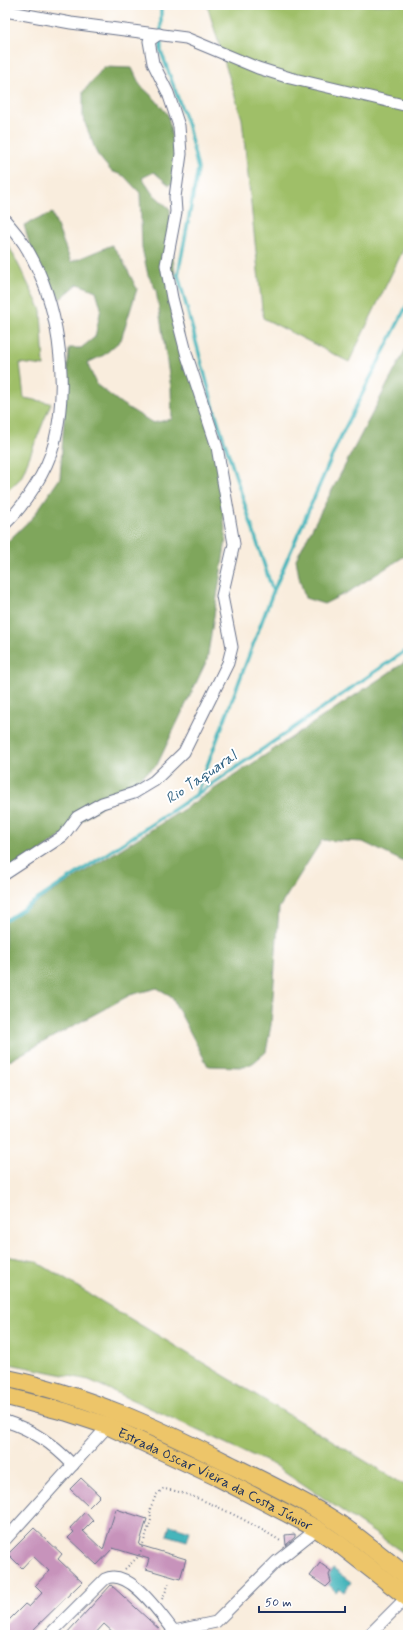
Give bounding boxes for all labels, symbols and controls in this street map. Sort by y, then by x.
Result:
water label: Rio Taquaral [162,746,242,809]
street label: Estrada Oscar Vieira da Costa Júnior [115,1424,316,1535]
scale bar [259,1588,345,1614]
text: 50 m [265,1595,292,1611]

